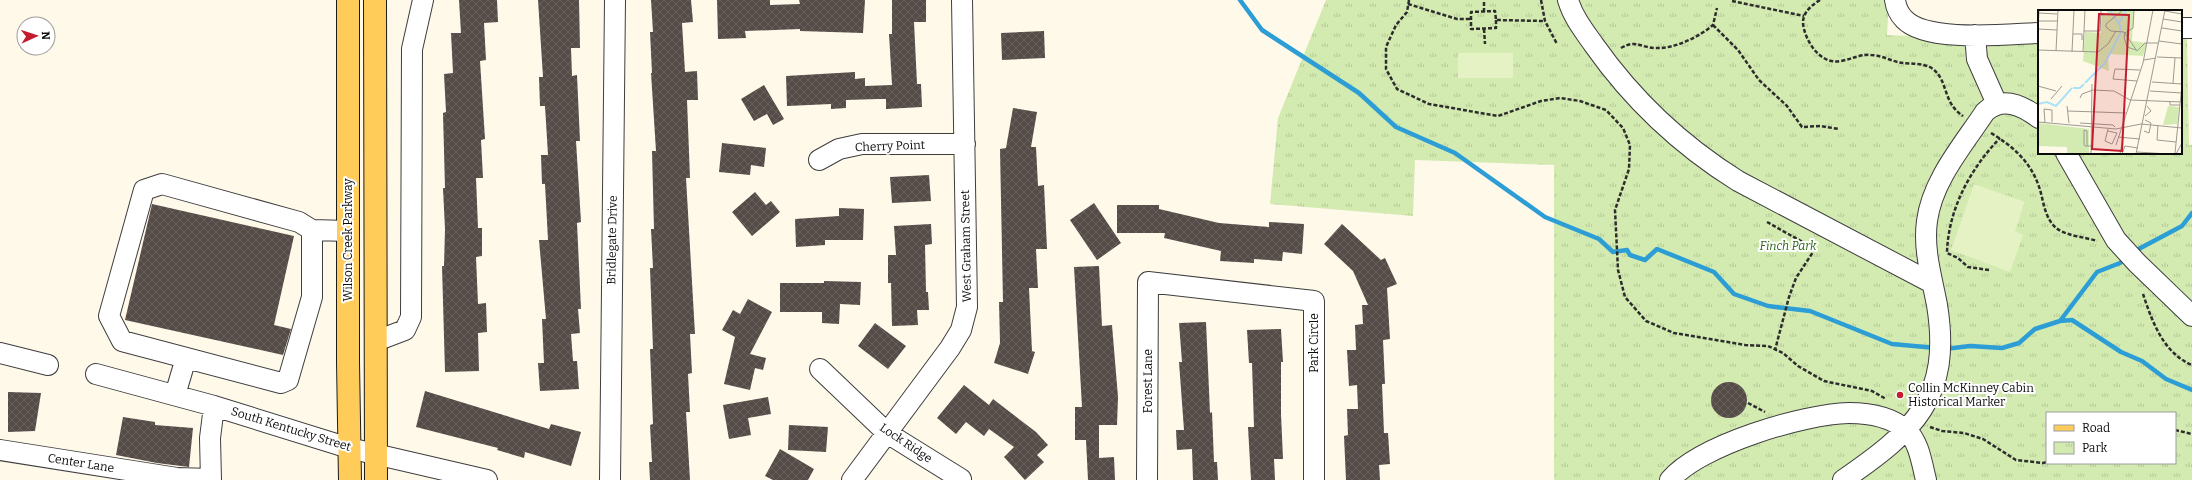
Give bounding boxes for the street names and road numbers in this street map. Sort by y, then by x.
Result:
street label: Cherry Point [855,138,926,154]
street label: Wilson Creek Parkway [341,178,355,302]
street label: West Graham Street [958,189,974,302]
street label: Bridlegate Drive [604,195,620,285]
street label: Park Circle [1307,313,1321,373]
street label: Forest Lane [1141,349,1155,413]
street label: South Kentucky Street [229,404,353,454]
street label: Lock Ridge [877,420,935,466]
street label: Center Lane [47,451,115,475]

